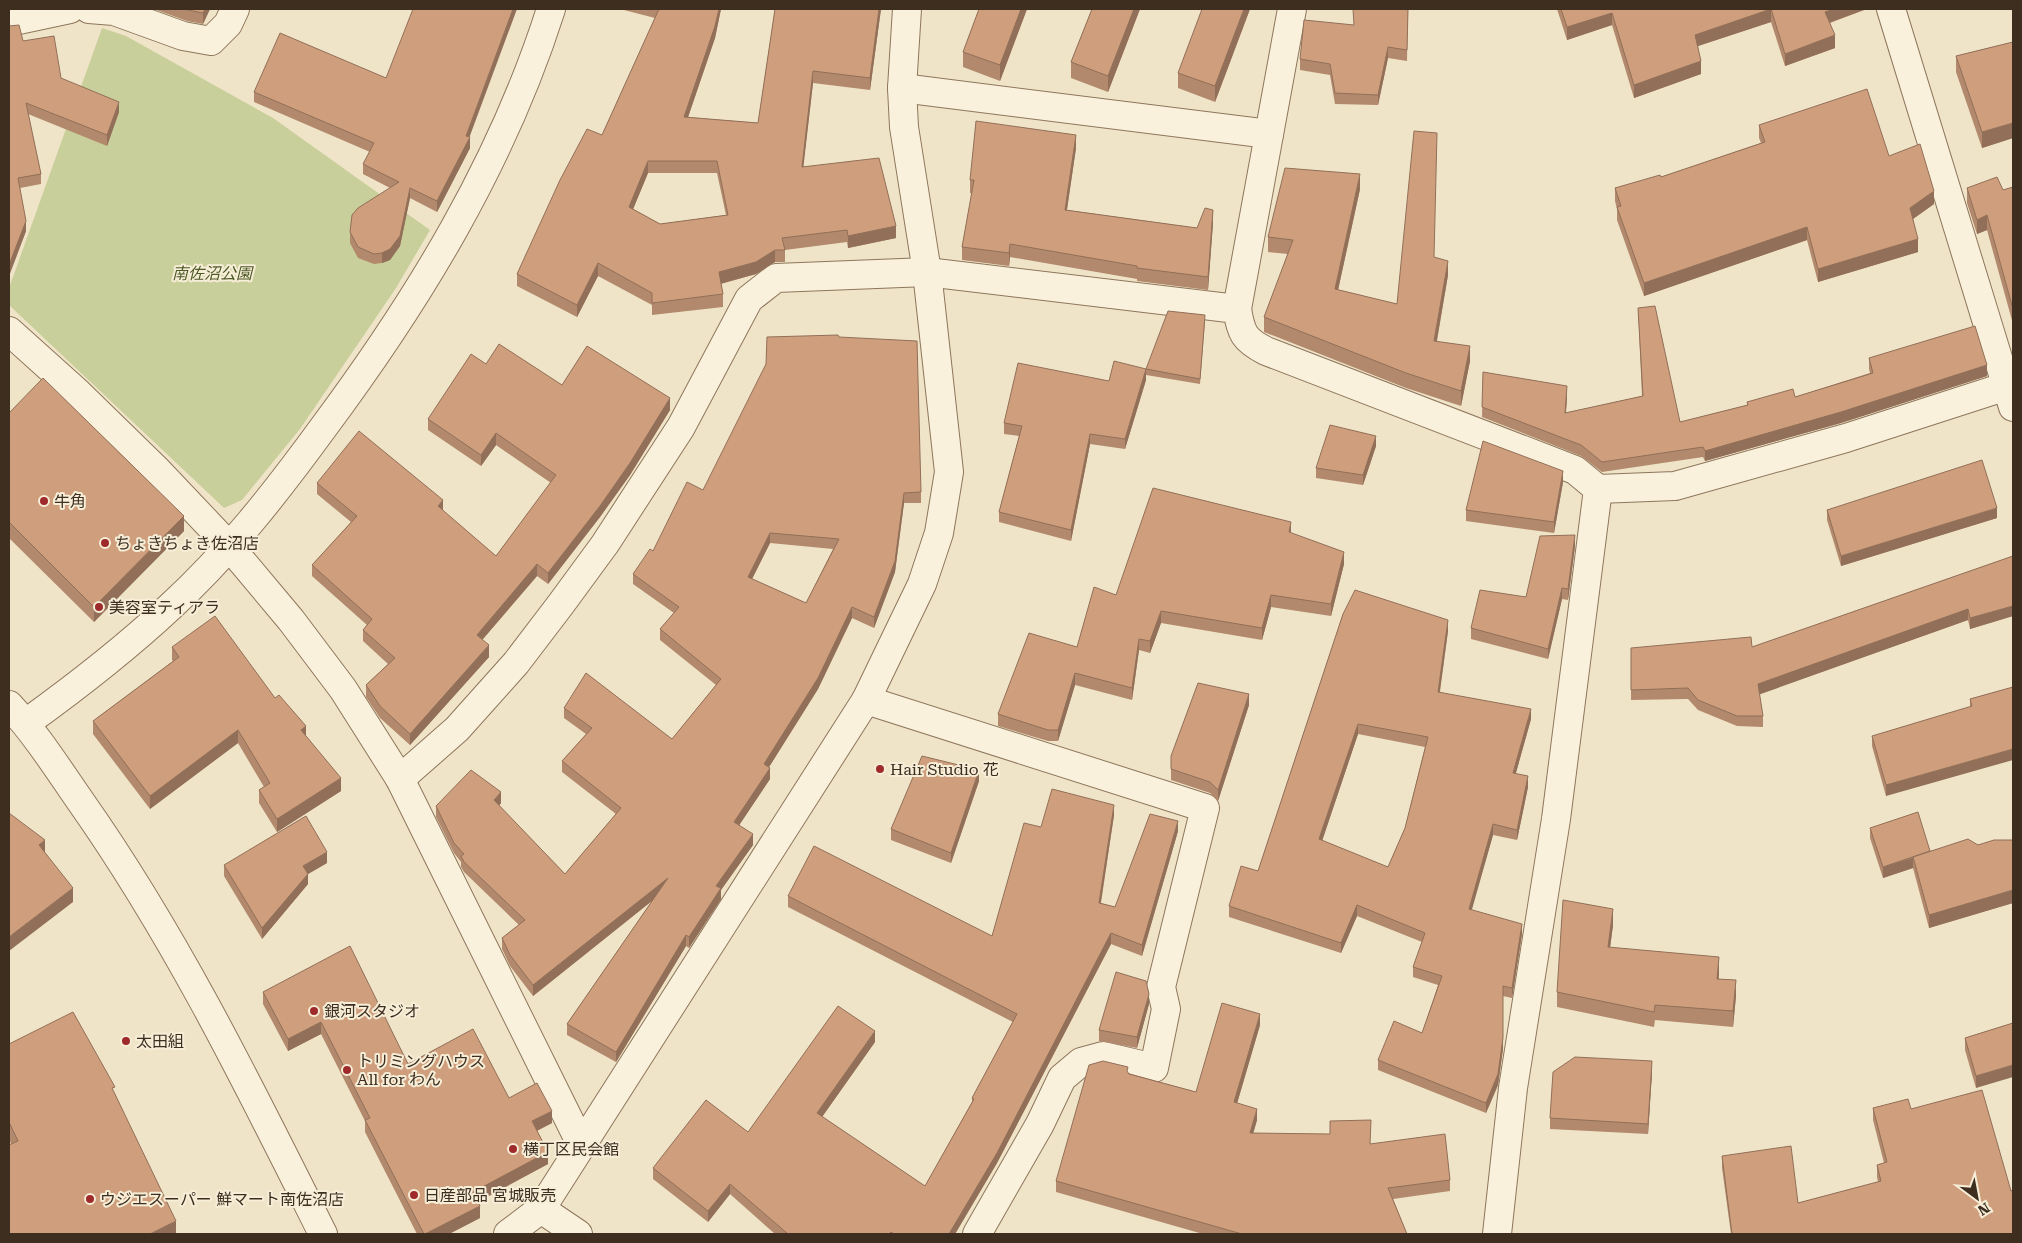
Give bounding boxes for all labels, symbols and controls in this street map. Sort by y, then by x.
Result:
park label: 南佐沼公園 [172,264,254,283]
place label: 牛角 [54,492,86,511]
marker: 牛角 [38,495,50,507]
place label: ちょきちょき佐沼店 [115,534,259,553]
marker: ちょきちょき佐沼店 [99,537,111,549]
place label: 美容室ティアラ [109,598,220,617]
marker: 美容室ティアラ [93,601,105,613]
place label: Hair Studio 花 [890,760,999,779]
marker: Hair Studio 花 [874,763,886,775]
place label: 銀河スタジオ [324,1002,420,1021]
marker: 銀河スタジオ [308,1005,320,1017]
place label: 太田組 [136,1032,184,1051]
marker: 太田組 [120,1035,132,1047]
place label: トリミングハウス All for わん [357,1052,485,1089]
marker: トリミングハウス All for わん [341,1064,353,1076]
place label: 横丁区民会館 [523,1140,619,1159]
marker: 横丁区民会館 [507,1143,519,1155]
north arrow [1952,1173,2002,1223]
place label: 日産部品 宮城販売 [424,1186,556,1205]
marker: 日産部品 宮城販売 [408,1189,420,1201]
place label: ウジエスーパー 鮮マート南佐沼店 [100,1190,344,1209]
marker: ウジエスーパー 鮮マート南佐沼店 [84,1193,96,1205]
text: N [1975,1199,1993,1219]

